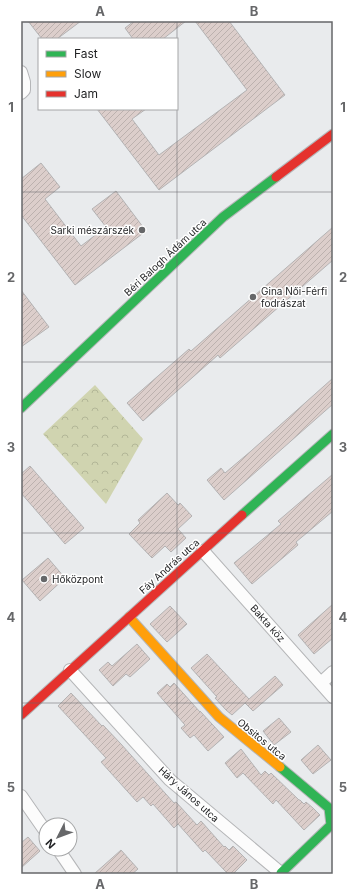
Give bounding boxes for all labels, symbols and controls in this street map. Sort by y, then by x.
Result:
text: A [95,3,105,19]
text: B [250,3,259,19]
legend [38,38,178,110]
text: Fast [74,46,98,61]
text: Slow [74,66,102,81]
text: Jam [74,86,98,101]
text: 1 [8,99,14,115]
text: 1 [340,99,346,115]
street label: Béri Balogh Ádám utca [121,215,208,298]
place label: Sarki mészárszék [51,224,135,236]
marker: Sarki mészárszék [137,225,147,235]
text: 2 [7,269,15,285]
text: 2 [339,269,347,285]
place label: Gina Női-Férfi fodrászat [261,285,327,309]
marker: Gina Női-Férfi fodrászat [248,292,258,302]
text: 3 [7,439,15,455]
text: 3 [339,439,347,455]
street label: Fáy András utca [137,536,201,596]
place label: Hőközpont [52,573,104,585]
marker: Hőközpont [39,574,49,584]
street label: Bakta köz [248,602,288,644]
text: 4 [7,609,16,625]
text: 4 [339,609,348,625]
street label: Obsitos utca [235,716,289,762]
street label: Háry János utca [156,764,222,824]
text: 5 [7,779,15,795]
text: 5 [339,779,347,795]
north arrow [38,817,78,857]
text: N [43,836,59,851]
text: A [95,876,105,892]
text: B [250,876,259,892]

